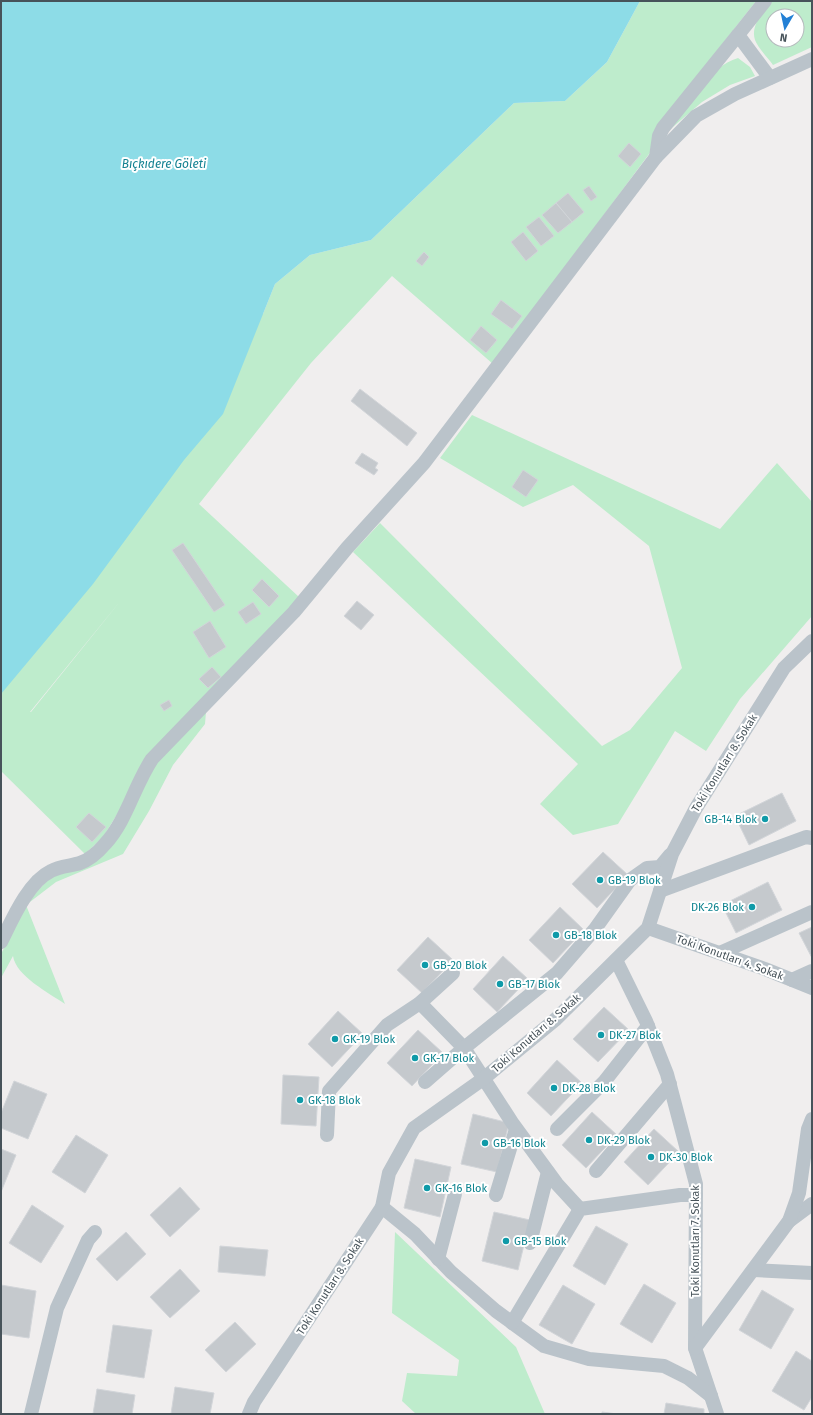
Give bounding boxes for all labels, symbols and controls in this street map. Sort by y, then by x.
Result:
north arrow [765,8,805,48]
text: N [779,30,788,44]
water label: Bıçkıdere Göleti [122,157,207,171]
street label: Toki Konutları 8. Sokak [689,712,760,815]
place label: GB-14 Blok [704,813,757,826]
marker: GB-14 Blok [760,814,770,824]
place label: GB-19 Blok [608,874,661,887]
marker: GB-19 Blok [595,875,605,885]
place label: DK-26 Blok [691,901,744,914]
marker: DK-26 Blok [747,902,757,912]
place label: GB-18 Blok [564,929,617,942]
marker: GB-18 Blok [551,930,561,940]
street label: Toki Konutları 4. Sokak [675,932,785,983]
place label: GB-20 Blok [433,959,487,972]
marker: GB-20 Blok [420,960,430,970]
place label: GB-17 Blok [508,978,560,991]
marker: GB-17 Blok [495,979,505,989]
street label: Toki Konutları 8. Sokak [489,991,584,1075]
place label: DK-27 Blok [609,1029,661,1042]
marker: DK-27 Blok [596,1030,606,1040]
place label: GK-19 Blok [343,1033,395,1046]
marker: GK-19 Blok [330,1034,340,1044]
place label: GK-17 Blok [423,1052,475,1065]
marker: GK-17 Blok [410,1053,420,1063]
place label: DK-28 Blok [562,1082,616,1095]
marker: DK-28 Blok [549,1083,559,1093]
place label: GK-18 Blok [308,1094,361,1107]
marker: GK-18 Blok [295,1095,305,1105]
place label: DK-29 Blok [597,1134,650,1147]
marker: DK-29 Blok [584,1135,594,1145]
place label: GB-16 Blok [493,1137,546,1150]
marker: GB-16 Blok [480,1138,490,1148]
place label: DK-30 Blok [659,1151,713,1164]
marker: DK-30 Blok [646,1152,656,1162]
place label: GK-16 Blok [435,1182,488,1195]
marker: GK-16 Blok [422,1183,432,1193]
street label: Toki Konutları 7. Sokak [689,1185,702,1297]
street label: Toki Konutları 8. Sokak [294,1235,367,1337]
place label: GB-15 Blok [514,1235,567,1248]
marker: GB-15 Blok [501,1236,511,1246]

